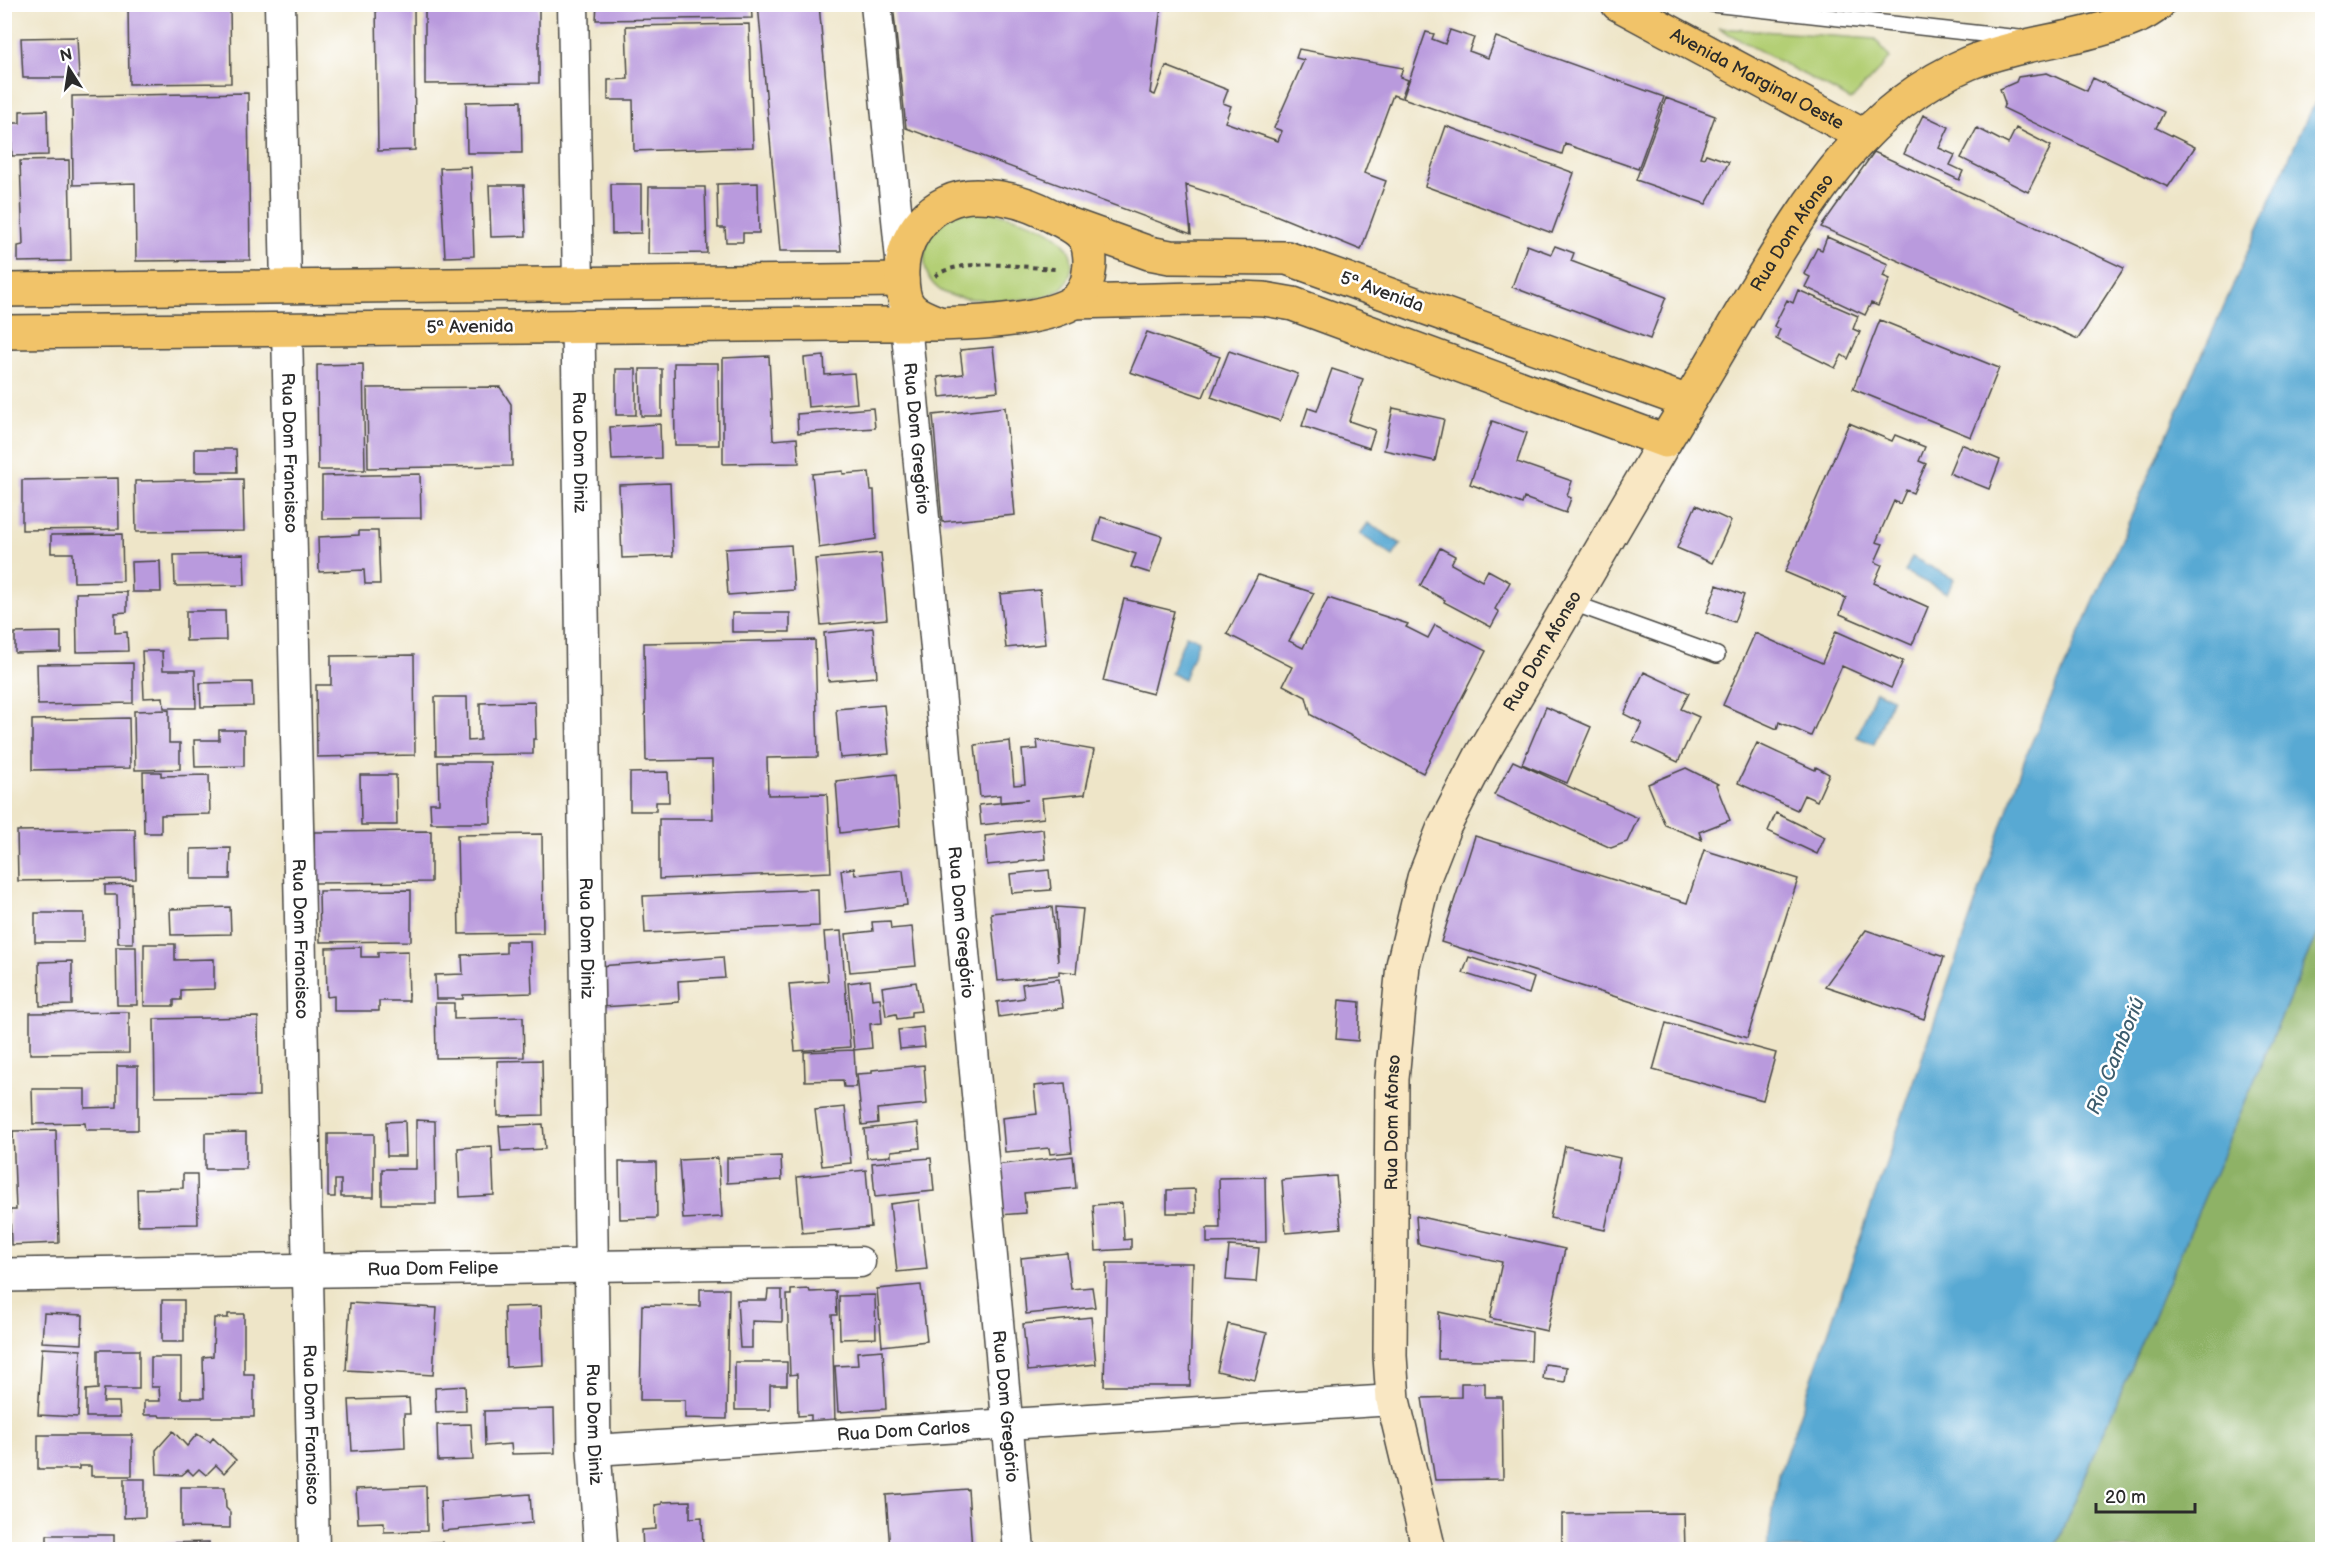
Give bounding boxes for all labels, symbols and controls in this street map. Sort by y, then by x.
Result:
street label: Avenida Marginal Oeste [1667,24,1848,134]
north arrow [39,39,99,99]
text: N [58,45,74,66]
street label: Rua Dom Afonso [1746,169,1838,295]
street label: 5ª Avenida [1337,267,1427,317]
street label: 5ª Avenida [426,316,514,338]
street label: Rua Dom Gregório [899,361,934,515]
street label: Rua Dom Francisco [277,372,302,533]
street label: Rua Dom Diniz [568,391,591,513]
street label: Rua Dom Afonso [1499,587,1586,715]
street label: Rua Dom Gregório [944,845,979,999]
street label: Rua Dom Francisco [288,858,313,1019]
street label: Rua Dom Diniz [575,877,598,999]
water label: Rio Camboriú [2082,994,2150,1118]
street label: Rua Dom Afonso [1381,1053,1405,1191]
street label: Rua Dom Felipe [367,1257,499,1280]
street label: Rua Dom Gregório [988,1329,1023,1483]
street label: Rua Dom Francisco [299,1344,324,1505]
street label: Rua Dom Diniz [582,1363,607,1485]
street label: Rua Dom Carlos [836,1416,971,1445]
scale bar [2096,1476,2195,1514]
text: 20 m [2105,1487,2146,1508]

